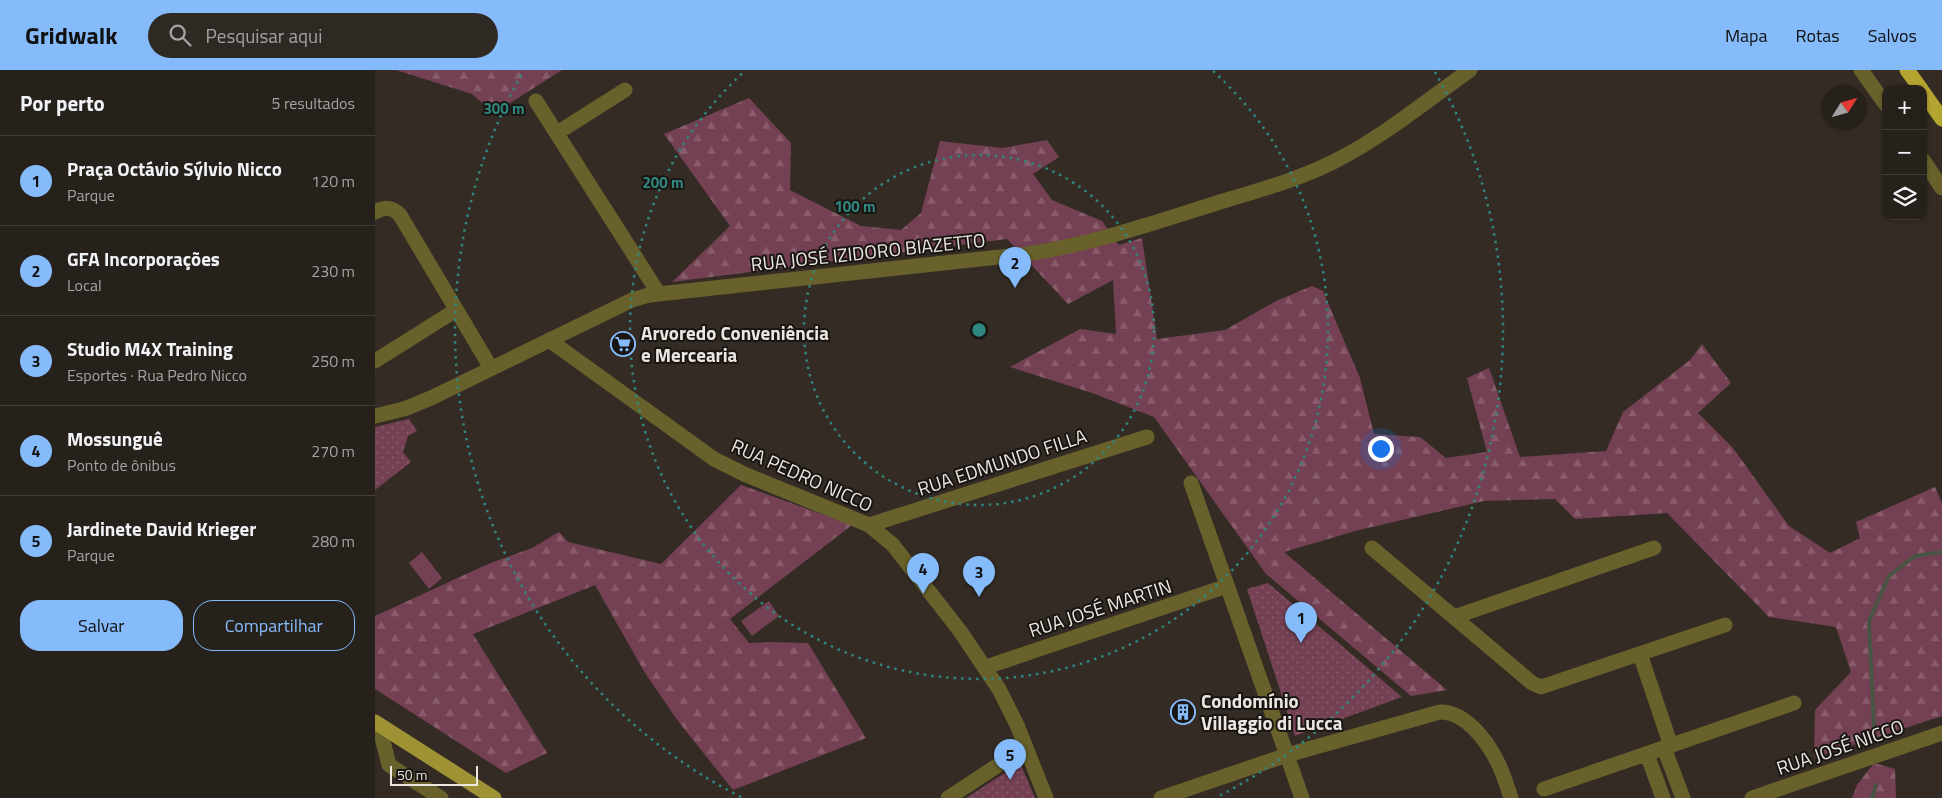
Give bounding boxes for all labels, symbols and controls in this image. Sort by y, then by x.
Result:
search box [148,13,498,58]
text: Gridwalk [25,17,118,53]
icon: search [166,21,194,49]
text: Pesquisar aqui [206,21,322,50]
text: Mapa [1725,22,1768,49]
text: Rotas [1796,22,1840,49]
text: Salvos [1868,22,1917,49]
north arrow [1822,85,1867,130]
map controls [1882,85,1927,220]
button: + [1882,85,1927,130]
text: Por perto [20,87,105,119]
text: 5 resultados [271,91,355,115]
text: 300 m [483,97,525,120]
button: − [1882,130,1927,175]
text: Praça Octávio Sýlvio Nicco [67,154,282,183]
text: 1 [32,169,40,193]
text: 120 m [311,169,355,193]
text: 200 m [642,171,684,194]
button: layers [1882,175,1927,220]
text: Parque [67,183,115,207]
text: 100 m [834,195,876,218]
street label: RUA JOSÉ IZIDORO BIAZETTO [749,225,987,278]
text: GFA Incorporações [67,244,220,273]
pin: 2 [999,247,1031,288]
text: 2 [32,259,40,283]
text: 230 m [311,259,355,283]
text: Local [67,273,102,297]
place label: Arvoredo Conveniência e Mercearia [641,318,829,369]
centre of rings [970,321,988,339]
supermarket icon: Arvoredo Conveniência e Mercearia [610,331,636,357]
text: Studio M4X Training [67,334,233,363]
text: 3 [32,349,40,373]
text: 250 m [311,349,355,373]
text: Esportes · Rua Pedro Nicco [67,363,247,387]
street label: RUA EDMUNDO FILLA [914,420,1090,503]
text: Mossunguê [67,424,163,453]
street label: RUA PEDRO NICCO [727,430,878,519]
your location [1368,436,1394,462]
text: 4 [32,439,40,463]
text: 270 m [311,439,355,463]
text: Ponto de ônibus [67,453,176,477]
text: Jardinete David Krieger [67,514,256,543]
text: 5 [32,529,40,553]
text: 280 m [311,529,355,553]
text: Parque [67,543,115,567]
pin: 4 [907,553,939,594]
pin: 3 [963,556,995,597]
street label: RUA JOSÉ MARTIN [1025,571,1175,644]
button: Salvar [20,600,183,651]
button: Compartilhar [193,600,355,651]
pin: 1 [1285,602,1317,643]
place label: Condomínio Villaggio di Lucca [1201,686,1343,737]
building icon: Condomínio Villaggio di Lucca [1170,699,1196,725]
street label: RUA JOSÉ NICCO [1772,711,1907,782]
pin: 5 [994,739,1026,780]
scale bar [390,763,477,786]
text: 50 m [397,764,427,785]

